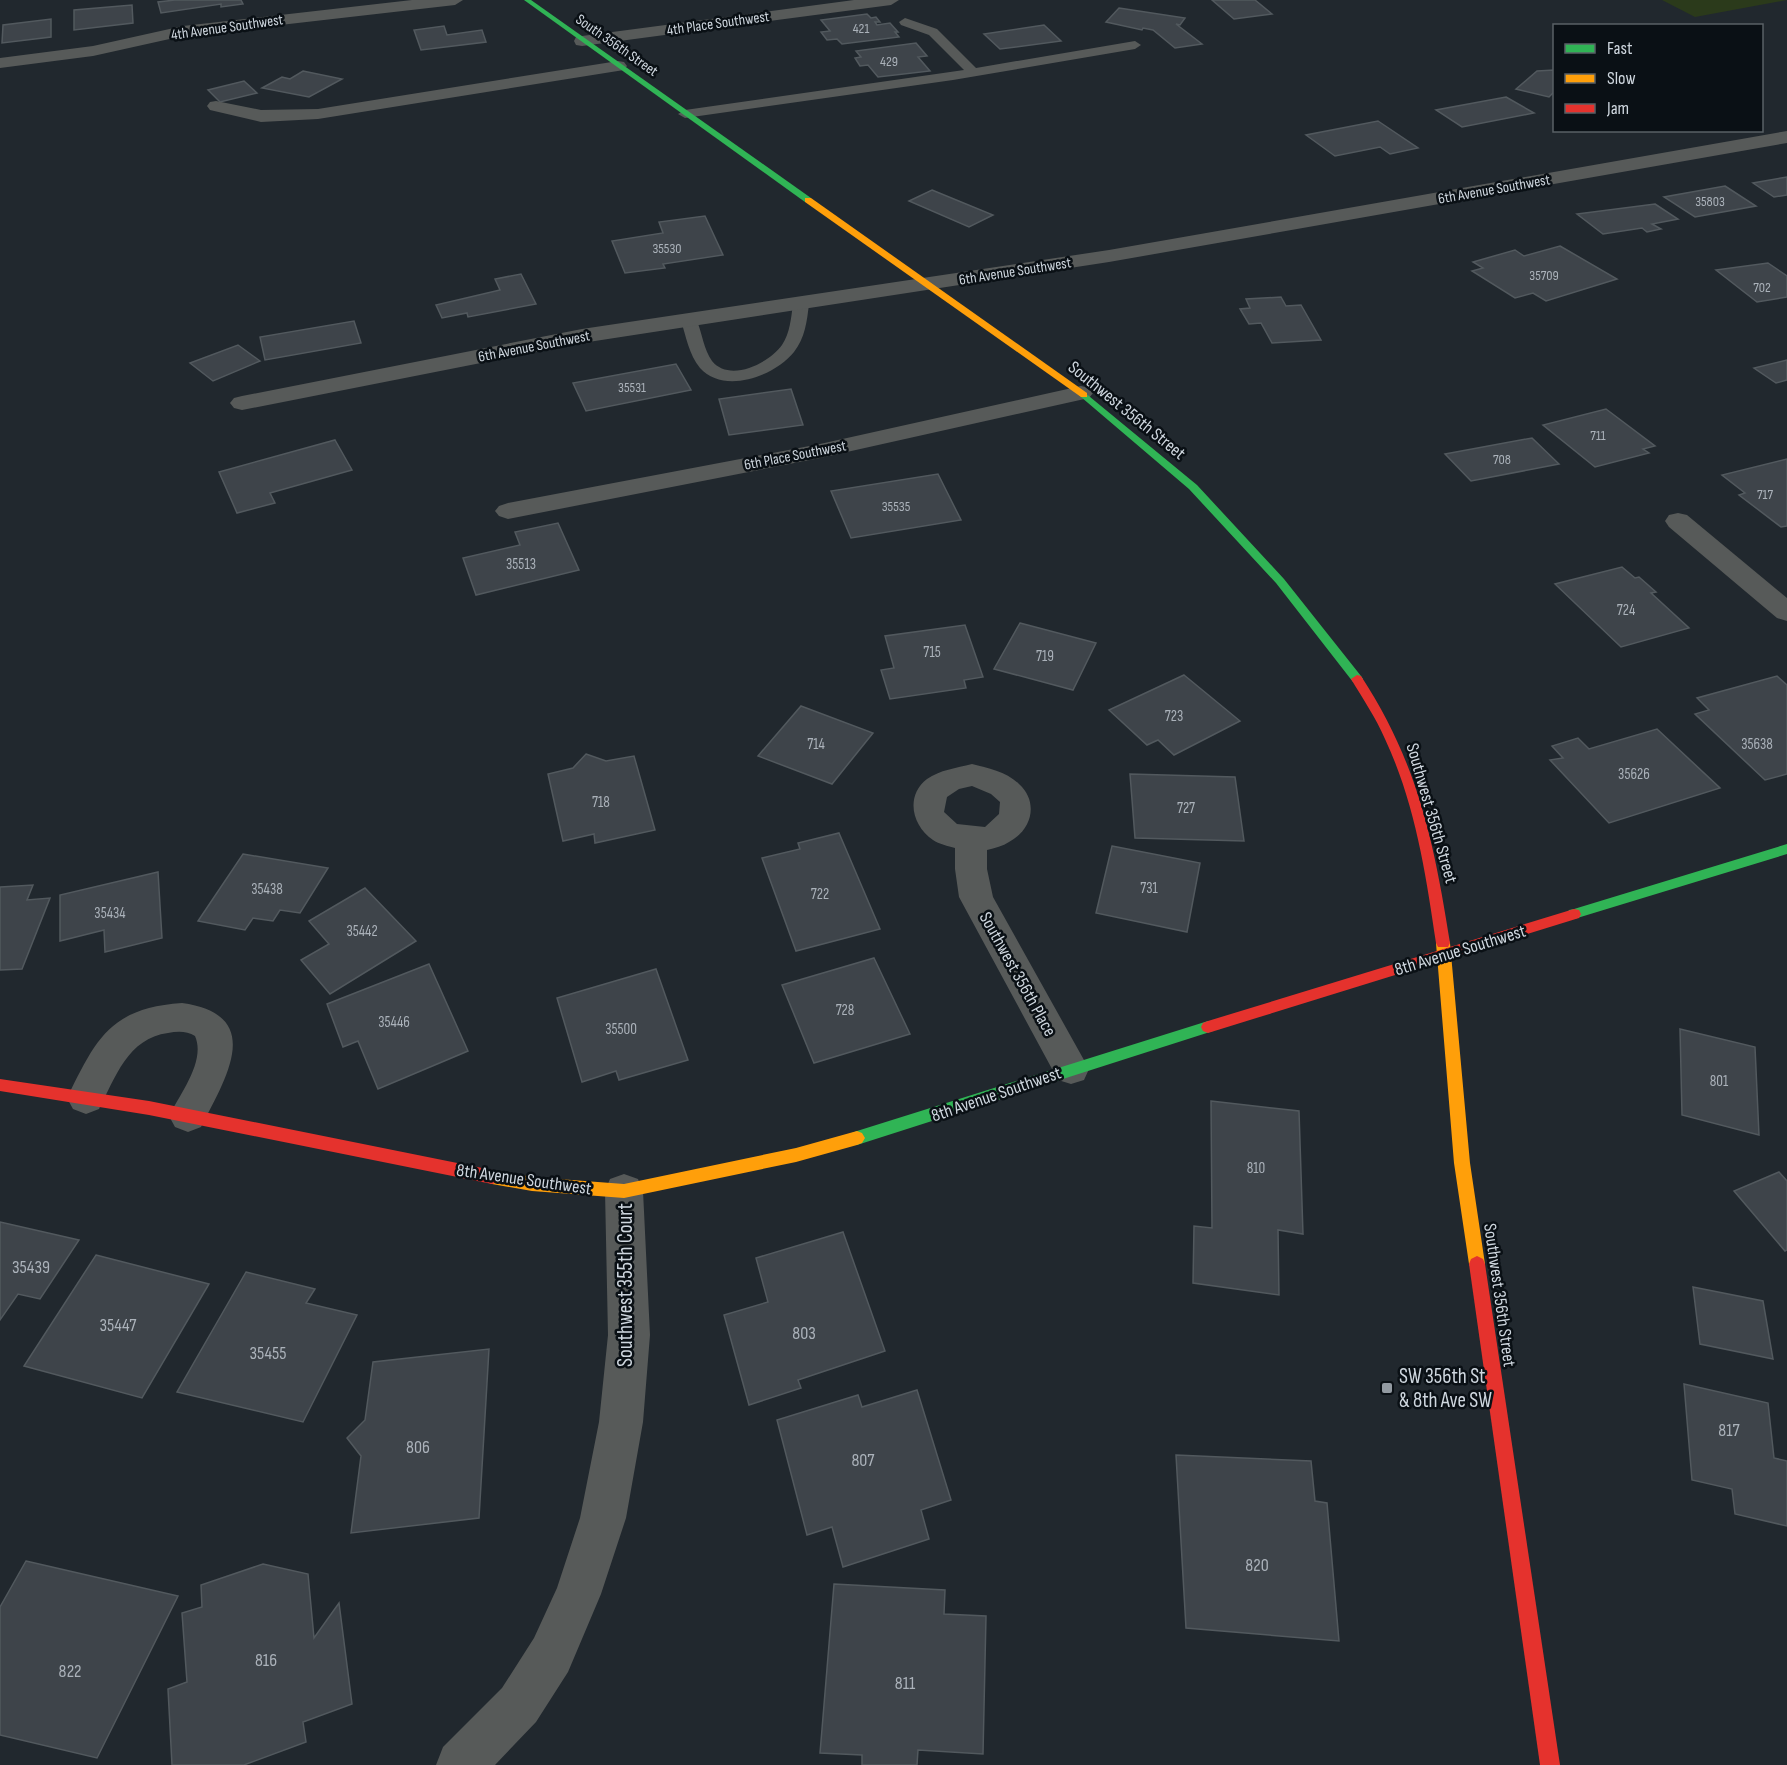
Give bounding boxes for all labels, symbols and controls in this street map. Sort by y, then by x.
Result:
street label: 4th Place Southwest [666,7,771,40]
street label: 4th Avenue Southwest [170,10,285,45]
street label: South 356th Street [572,10,662,81]
house number: 421 [853,20,869,37]
legend [1553,24,1763,132]
text: Fast [1607,38,1633,59]
house number: 429 [880,53,898,70]
text: Slow [1607,68,1636,89]
text: Jam [1606,98,1629,119]
street label: 6th Avenue Southwest [1437,170,1552,209]
house number: 35803 [1695,193,1725,210]
house number: 35530 [652,240,682,257]
street label: 6th Avenue Southwest [958,253,1073,290]
house number: 35709 [1529,267,1559,284]
house number: 702 [1753,279,1771,296]
street label: 6th Avenue Southwest [477,326,592,367]
street label: Southwest 356th Street [1064,357,1190,464]
house number: 35531 [618,379,646,396]
house number: 711 [1590,427,1606,444]
street label: 6th Place Southwest [742,436,848,475]
house number: 708 [1493,451,1511,468]
house number: 717 [1757,486,1773,503]
house number: 35535 [882,498,911,515]
house number: 35513 [506,555,536,574]
house number: 724 [1617,601,1635,620]
house number: 715 [923,643,941,662]
house number: 719 [1036,647,1054,666]
house number: 723 [1165,707,1183,726]
house number: 714 [807,735,825,754]
house number: 35638 [1741,735,1773,754]
street label: Southwest 356th Street [1401,741,1462,886]
house number: 35626 [1618,765,1650,784]
house number: 718 [592,793,610,812]
house number: 727 [1177,799,1195,818]
house number: 731 [1140,879,1159,898]
house number: 35438 [251,880,283,899]
house number: 722 [811,885,829,904]
house number: 35434 [94,904,126,923]
street label: Southwest 356th Place [975,908,1060,1040]
street label: 8th Avenue Southwest [1392,920,1529,980]
house number: 35442 [346,922,378,941]
house number: 728 [836,1001,854,1020]
house number: 35446 [378,1013,410,1032]
house number: 35500 [605,1020,637,1039]
street label: 8th Avenue Southwest [928,1062,1064,1127]
house number: 801 [1710,1072,1729,1091]
house number: 810 [1247,1159,1265,1178]
street label: 8th Avenue Southwest [455,1160,593,1199]
street label: Southwest 355th Court [613,1203,638,1367]
street label: Southwest 356th Street [1479,1222,1520,1369]
house number: 35439 [12,1257,50,1278]
house number: 35447 [99,1315,137,1336]
house number: 803 [792,1323,816,1344]
house number: 35455 [250,1343,286,1364]
place label: SW 356th St & 8th Ave SW [1399,1364,1492,1413]
marker: SW 356th St & 8th Ave SW [1380,1381,1394,1395]
house number: 817 [1718,1420,1740,1441]
house number: 806 [406,1437,430,1458]
house number: 807 [851,1450,875,1471]
house number: 820 [1245,1555,1269,1576]
house number: 816 [255,1650,277,1671]
house number: 822 [59,1661,82,1682]
house number: 811 [895,1673,916,1694]

